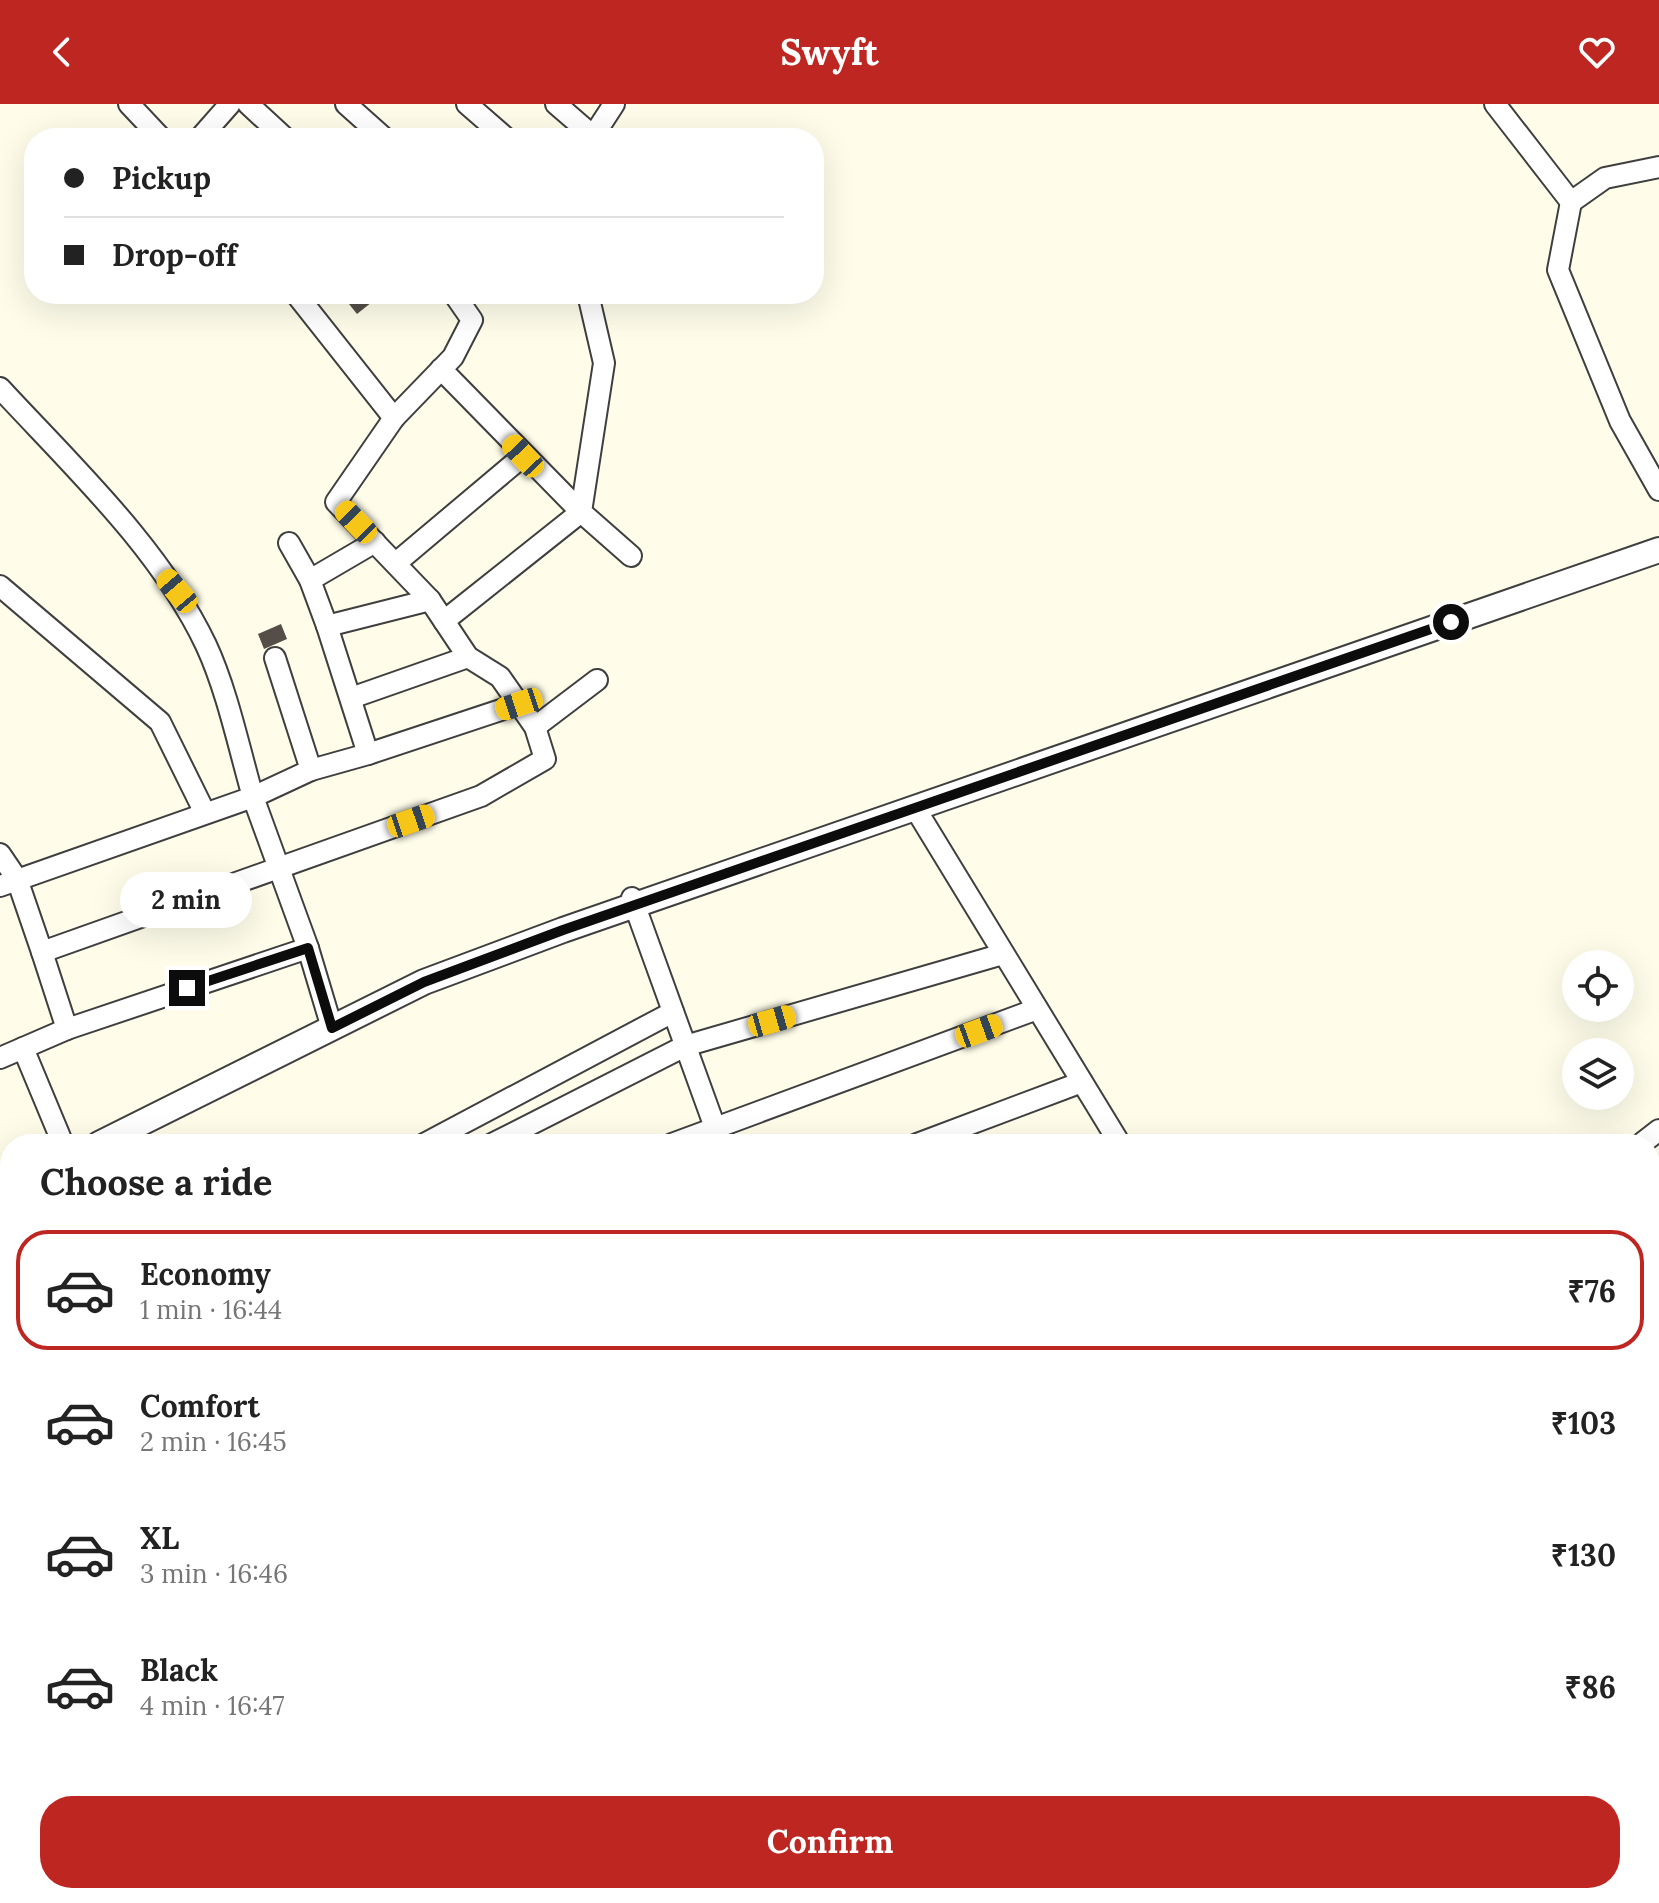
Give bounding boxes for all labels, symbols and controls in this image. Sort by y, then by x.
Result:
text: Swyft [780,29,879,75]
icon: back [40,30,84,74]
icon: heart [1575,30,1619,74]
text: Pickup [112,159,211,197]
text: Drop-off [112,236,237,274]
car [498,430,548,482]
car [331,496,381,548]
car [152,565,202,617]
route start [1433,604,1469,640]
car [492,685,546,723]
car [384,802,438,840]
callout: 2 min [121,872,253,928]
text: 2 min [151,883,221,916]
map controls [1562,950,1634,1110]
button: locate [1562,950,1634,1022]
route end [169,970,205,1006]
car [746,1003,798,1039]
car [952,1012,1006,1050]
button: layers [1562,1038,1634,1110]
text: Choose a ride [40,1159,272,1205]
icon: car [44,1254,116,1326]
text: Economy [140,1255,271,1293]
text: ₹76 [1568,1272,1616,1310]
text: 1 min · 16:44 [140,1293,282,1326]
icon: car [44,1386,116,1458]
text: Comfort [140,1387,260,1425]
text: ₹103 [1551,1404,1616,1442]
text: 2 min · 16:45 [140,1425,287,1458]
icon: car [44,1518,116,1590]
text: XL [140,1519,179,1557]
text: ₹130 [1551,1536,1616,1574]
text: 3 min · 16:46 [140,1557,288,1590]
icon: car [44,1650,116,1722]
text: Black [140,1651,218,1689]
text: ₹86 [1564,1668,1616,1706]
text: 4 min · 16:47 [140,1689,285,1722]
button: Confirm [40,1796,1620,1888]

